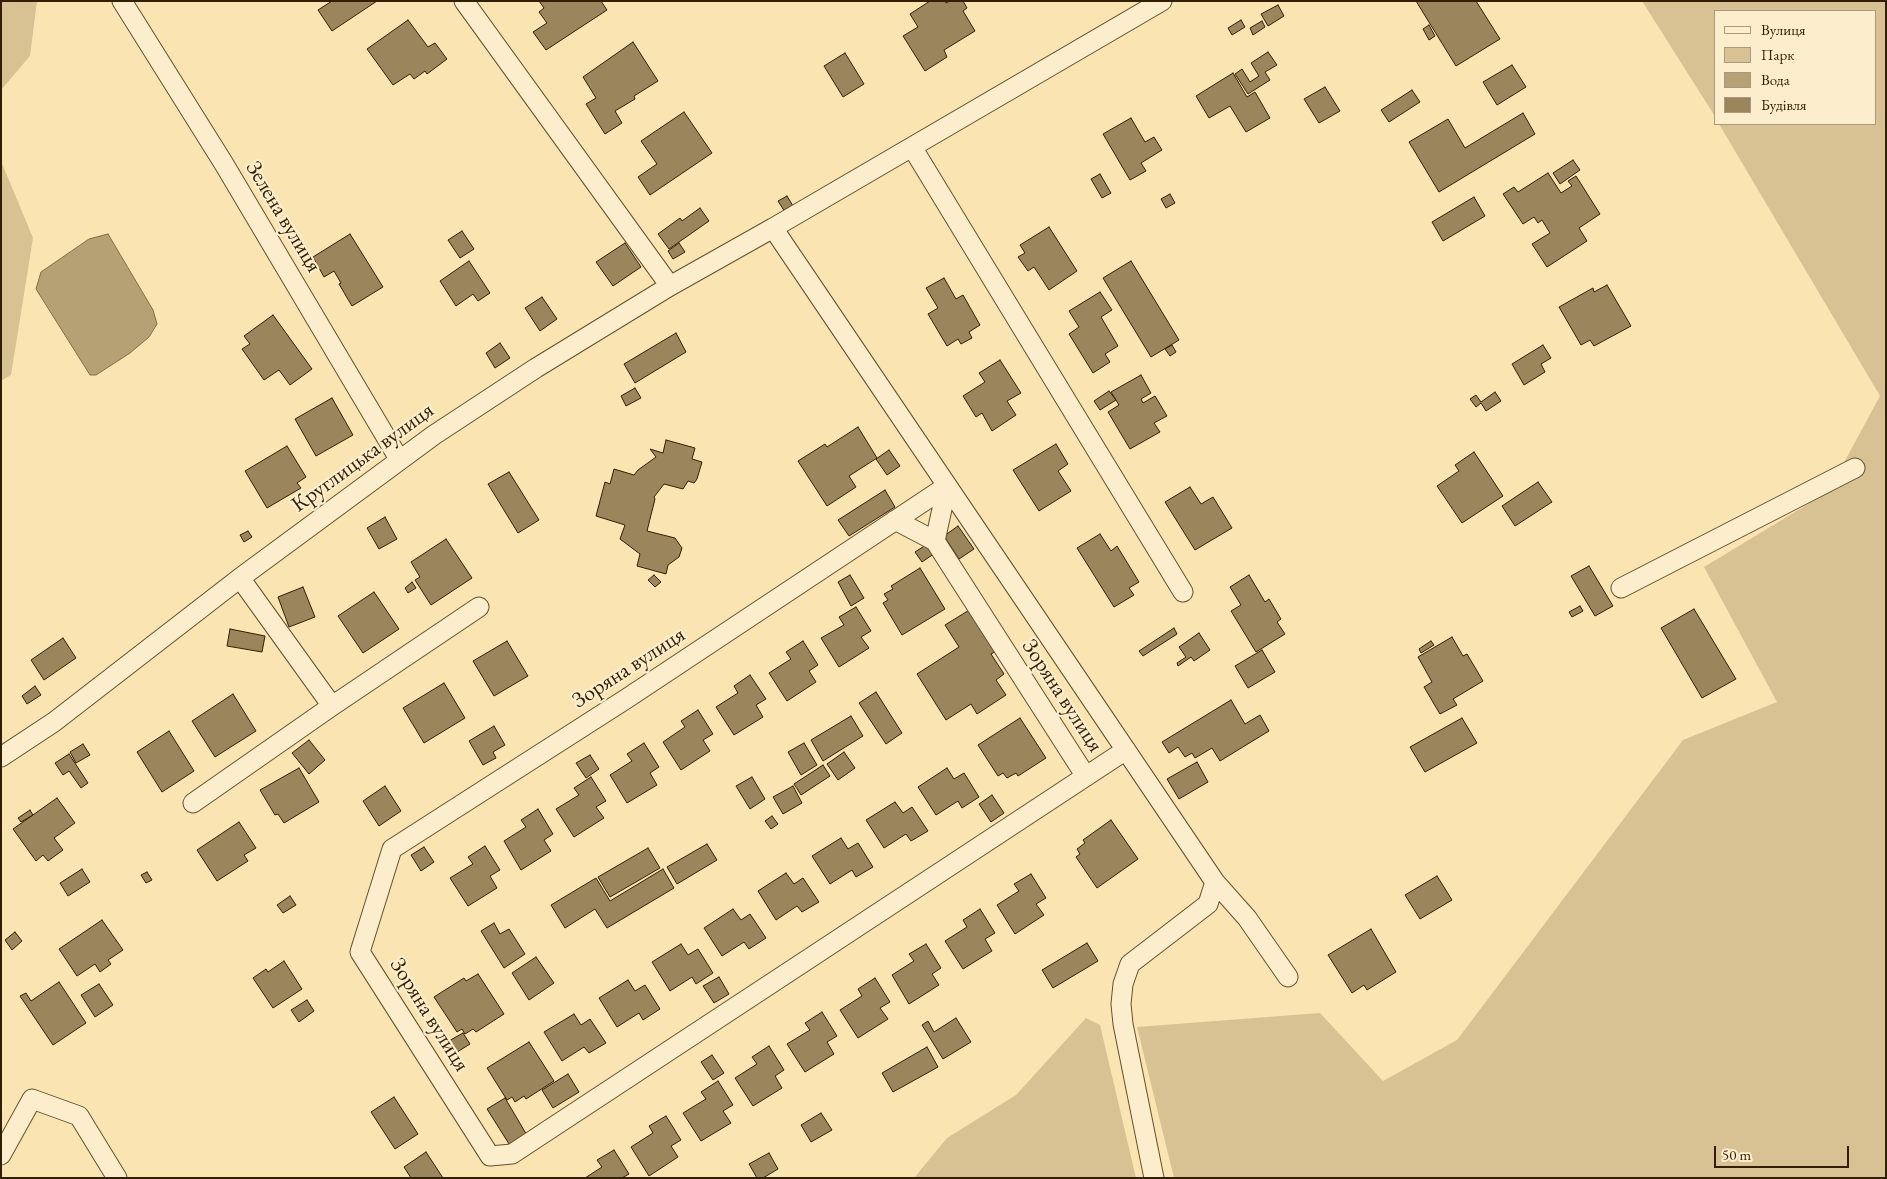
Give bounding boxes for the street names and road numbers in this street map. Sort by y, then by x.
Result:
street label: Зелена вулиця [239,157,327,277]
street label: Круглицька вулиця [287,398,439,518]
street label: Зоряна вулиця [568,622,690,714]
street label: Зоряна вулиця [1016,635,1108,757]
street label: Зоряна вулиця [384,953,474,1077]

